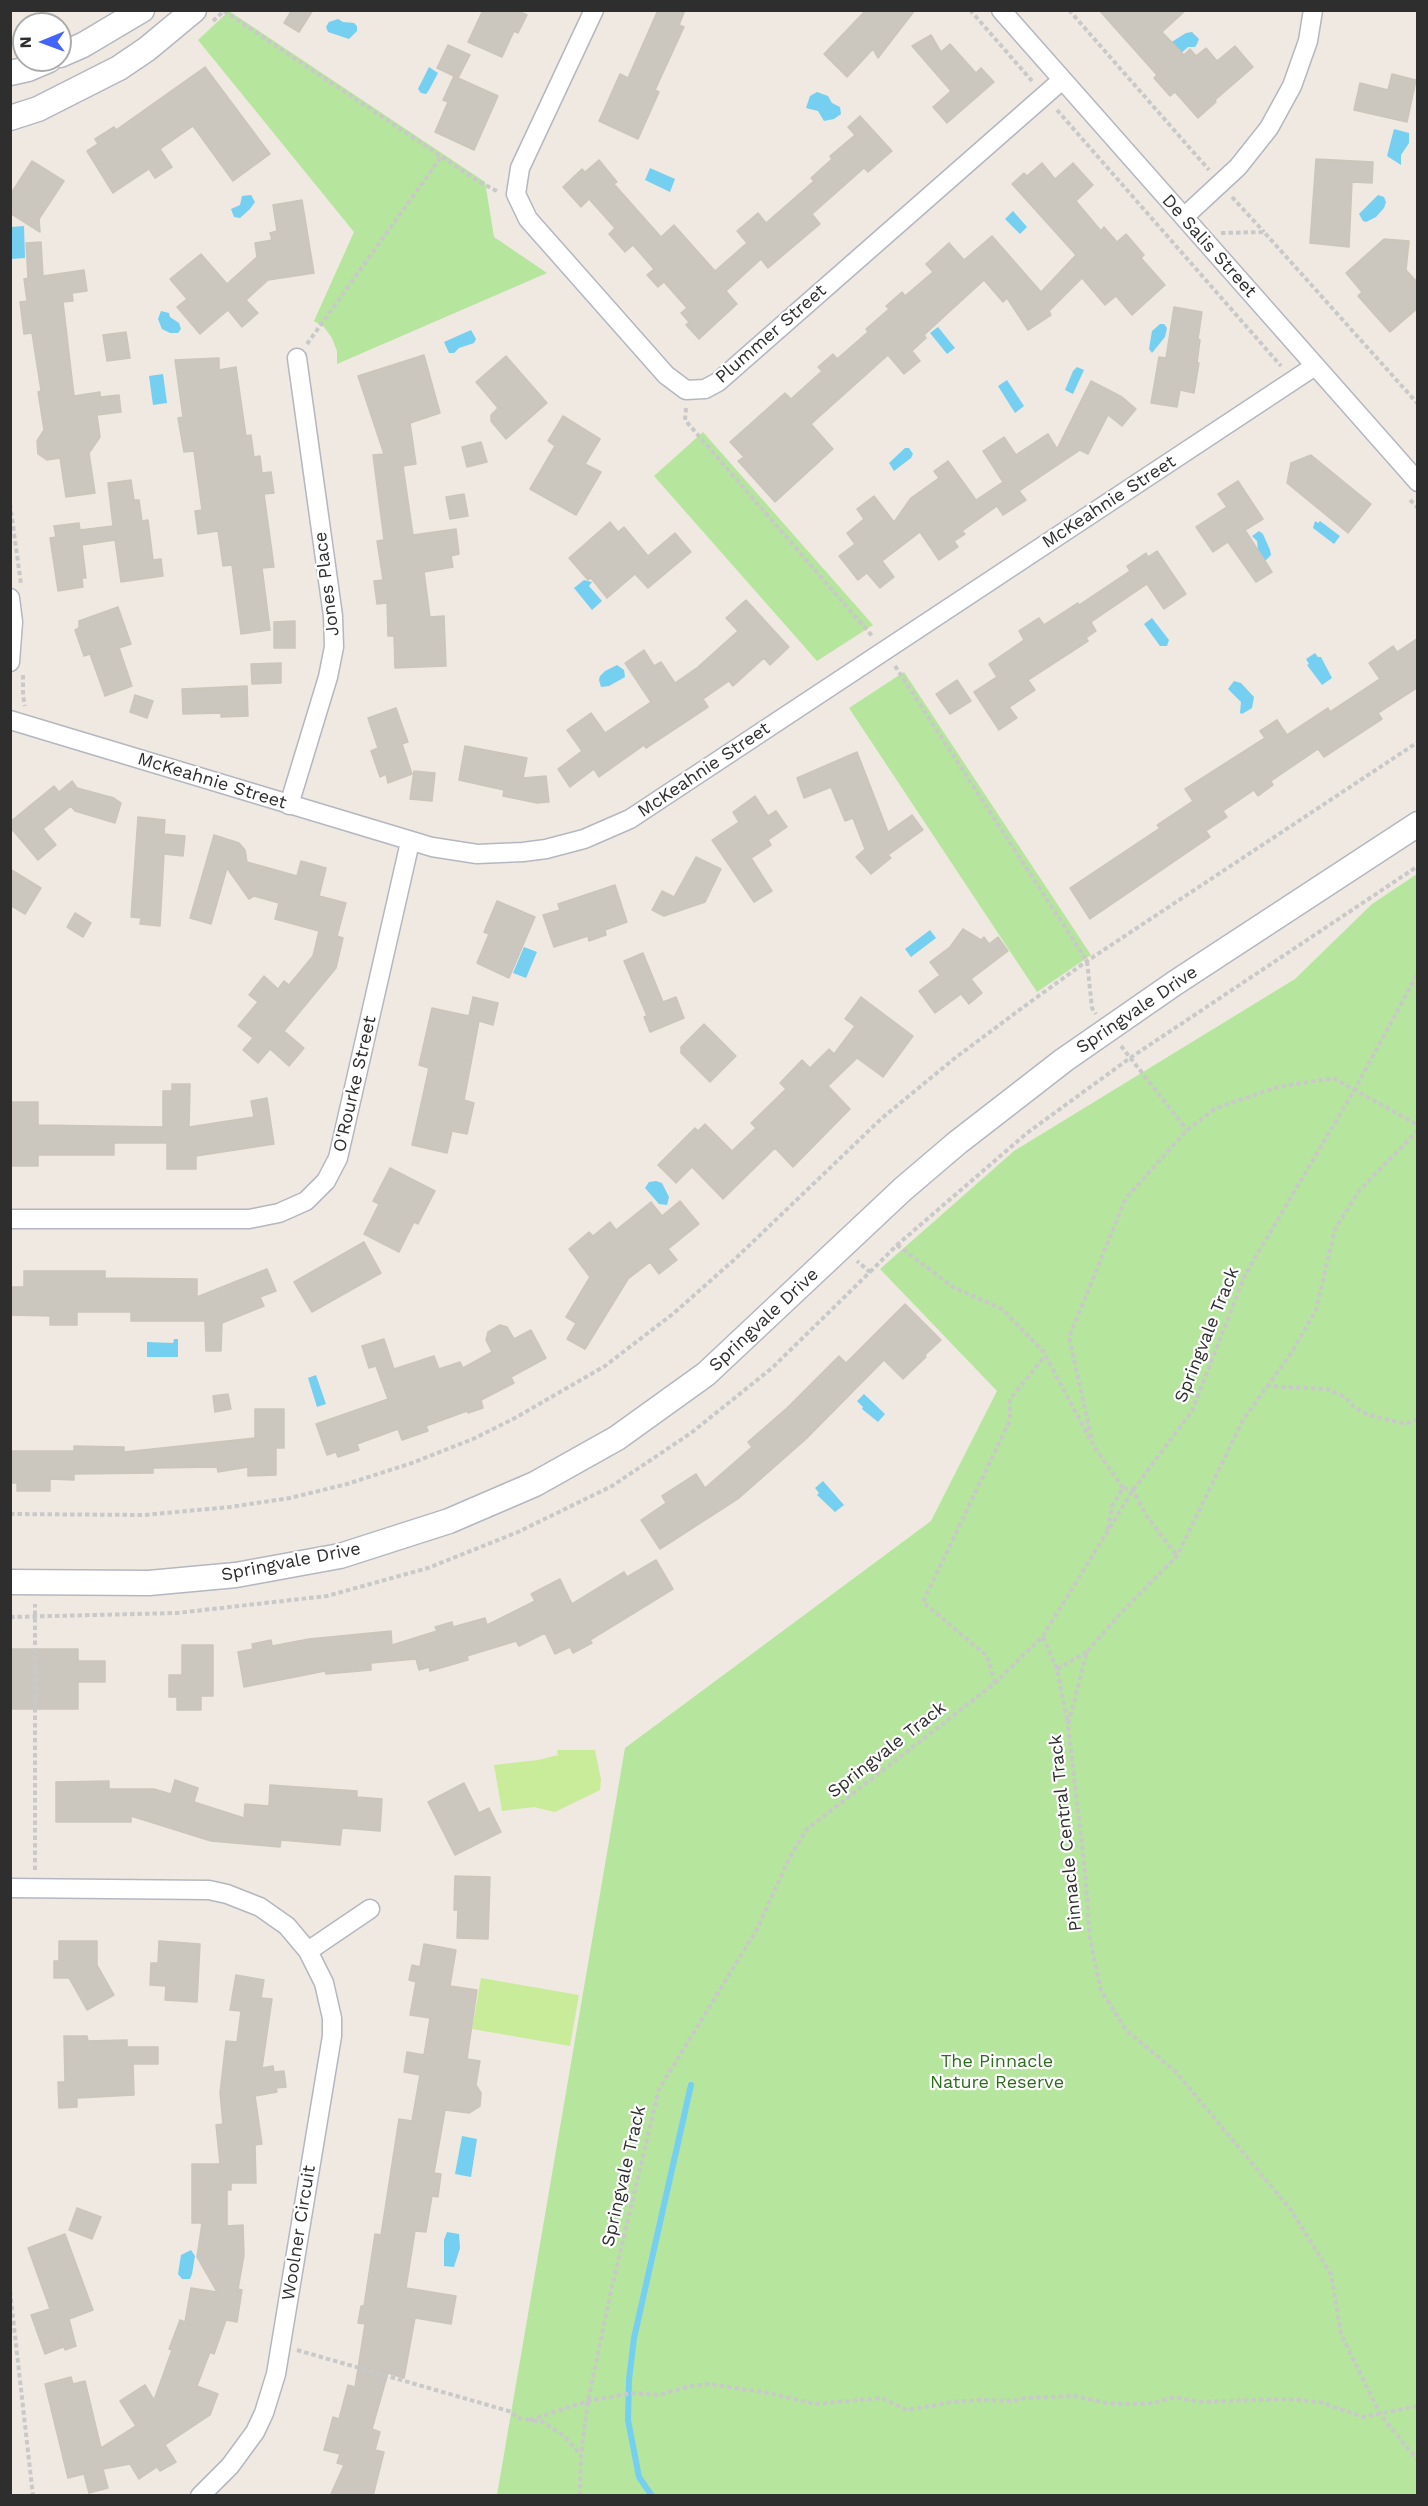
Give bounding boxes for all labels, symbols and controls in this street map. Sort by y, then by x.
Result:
north arrow [12,12,72,72]
text: N [16,36,35,48]
street label: De Salis Street [1157,190,1261,302]
street label: Plummer Street [711,280,831,388]
street label: McKeahnie Street [1038,451,1180,553]
street label: Jones Place [310,531,344,637]
street label: McKeahnie Street [634,718,774,822]
street label: McKeahnie Street [135,748,289,814]
street label: Springvale Drive [1072,961,1202,1059]
street label: O'Rourke Street [329,1014,381,1154]
street label: Springvale Drive [705,1264,823,1376]
street label: Springvale Track [1170,1264,1244,1406]
street label: Springvale Drive [219,1538,363,1586]
street label: Springvale Track [824,1697,950,1803]
street label: Pinnacle Central Track [1045,1734,1087,1932]
park label: The Pinnacle Nature Reserve [930,2051,1064,2094]
street label: Springvale Track [597,2103,651,2249]
street label: Woolner Circuit [278,2164,320,2302]

